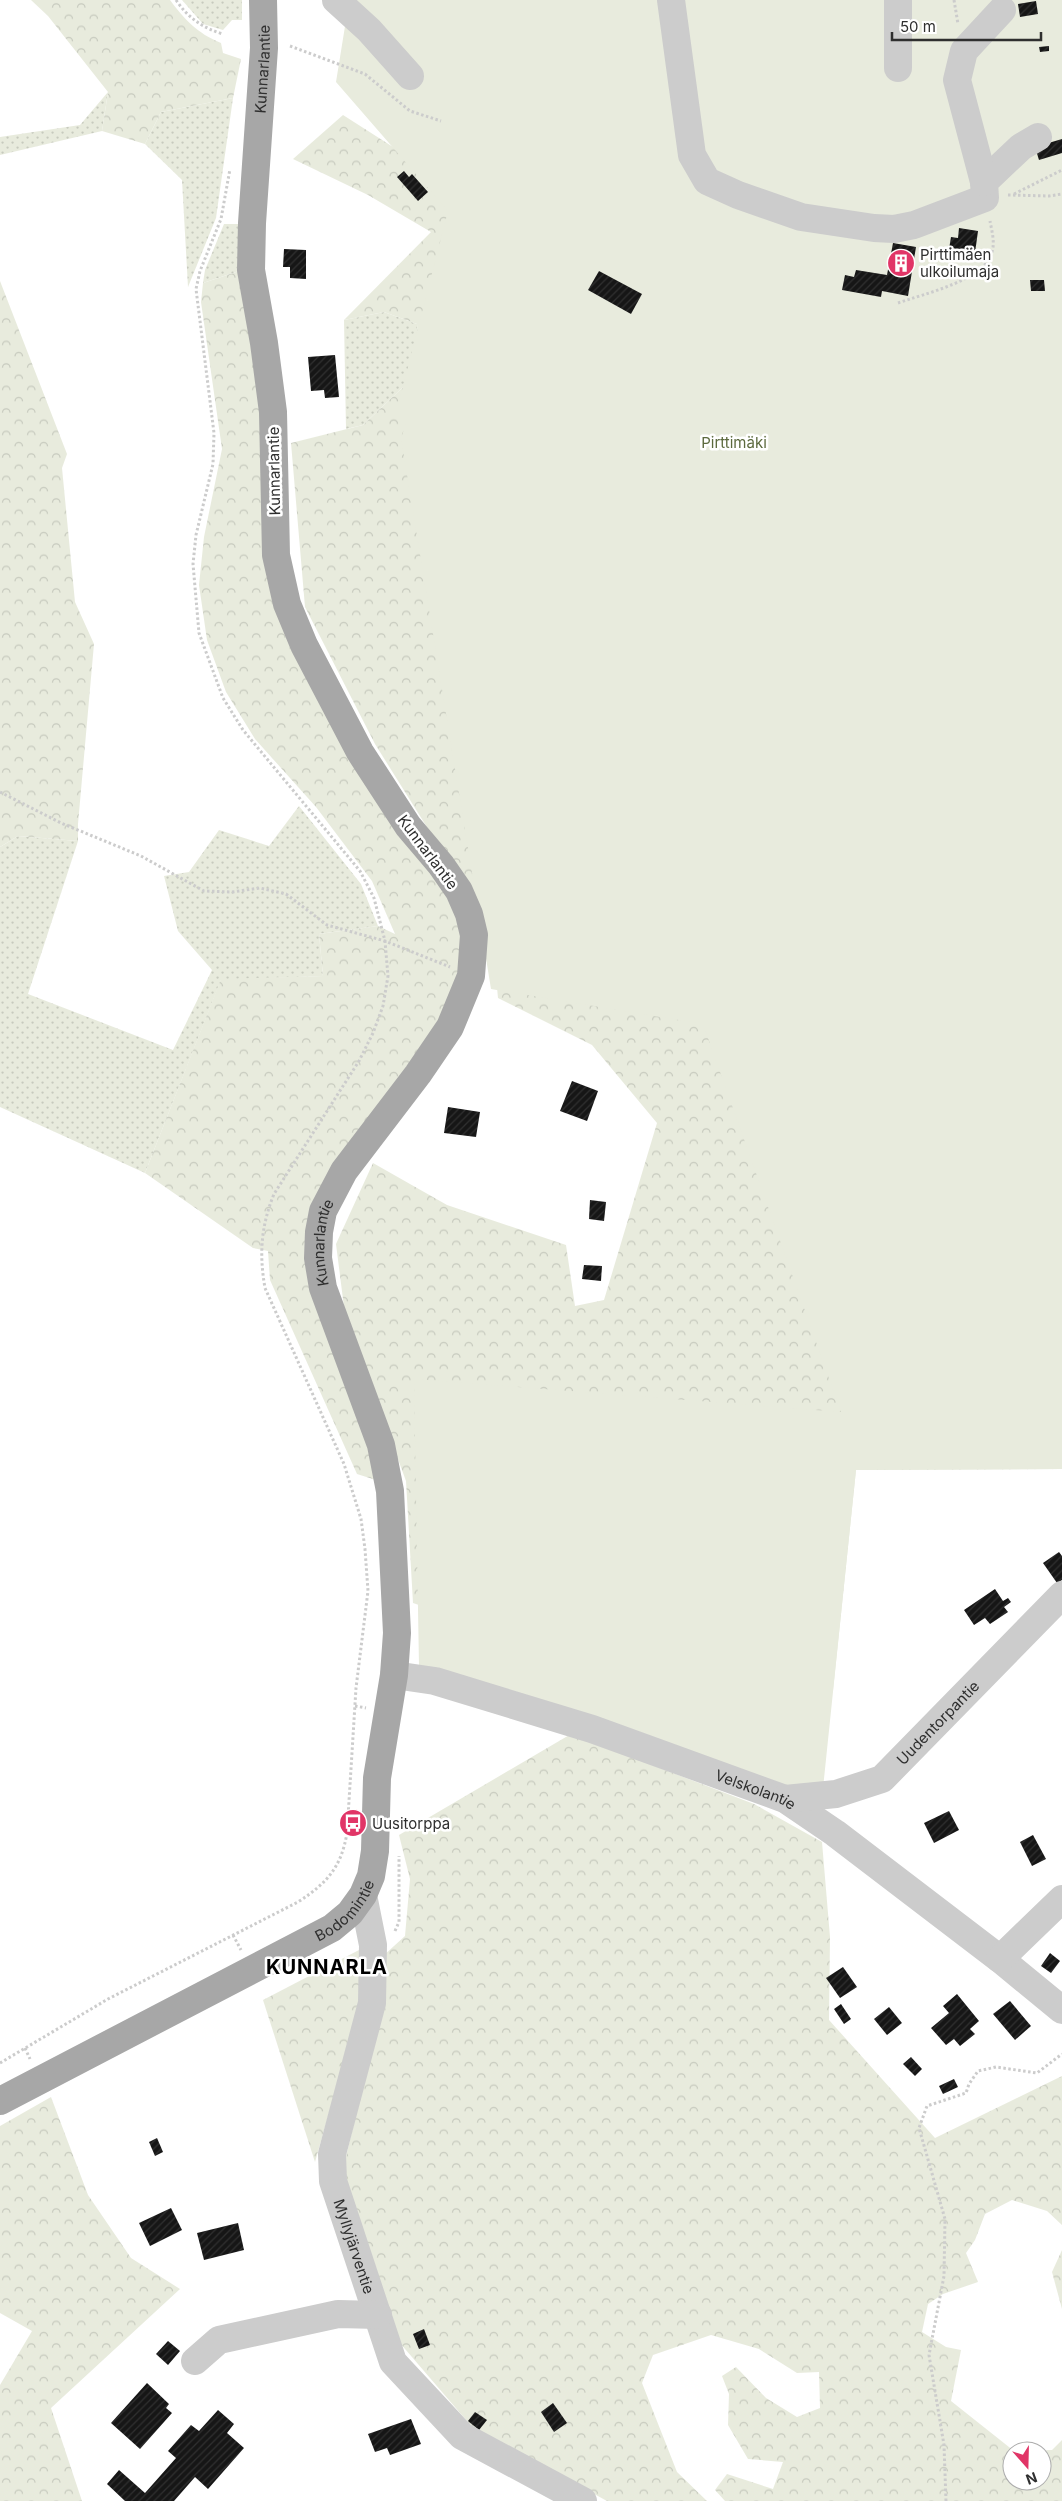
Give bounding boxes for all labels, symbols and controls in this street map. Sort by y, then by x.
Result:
scale bar [892,10,1041,42]
text: 50 m [900,17,936,36]
street label: Kunnarlantie [250,25,274,114]
place label: Pirttimäen ulkoilumaja [920,245,999,281]
building icon: Pirttimäen ulkoilumaja [886,248,916,278]
street label: Kunnarlantie [264,426,284,516]
park label: Pirttimäki [701,433,767,452]
street label: Kunnarlantie [394,811,462,893]
street label: Kunnarlantie [308,1195,337,1288]
street label: Uudentorpantie [892,1676,983,1768]
street label: Velskolantie [713,1765,800,1813]
bus stop icon: Uusitorppa [338,1808,368,1838]
place label: Uusitorppa [372,1814,450,1833]
street label: Bodomintie [311,1877,378,1945]
district label: KUNNARLA [266,1955,388,1979]
street label: Myllyjärventie [330,2196,379,2296]
north arrow [1002,2441,1052,2491]
text: N [1024,2469,1040,2488]

